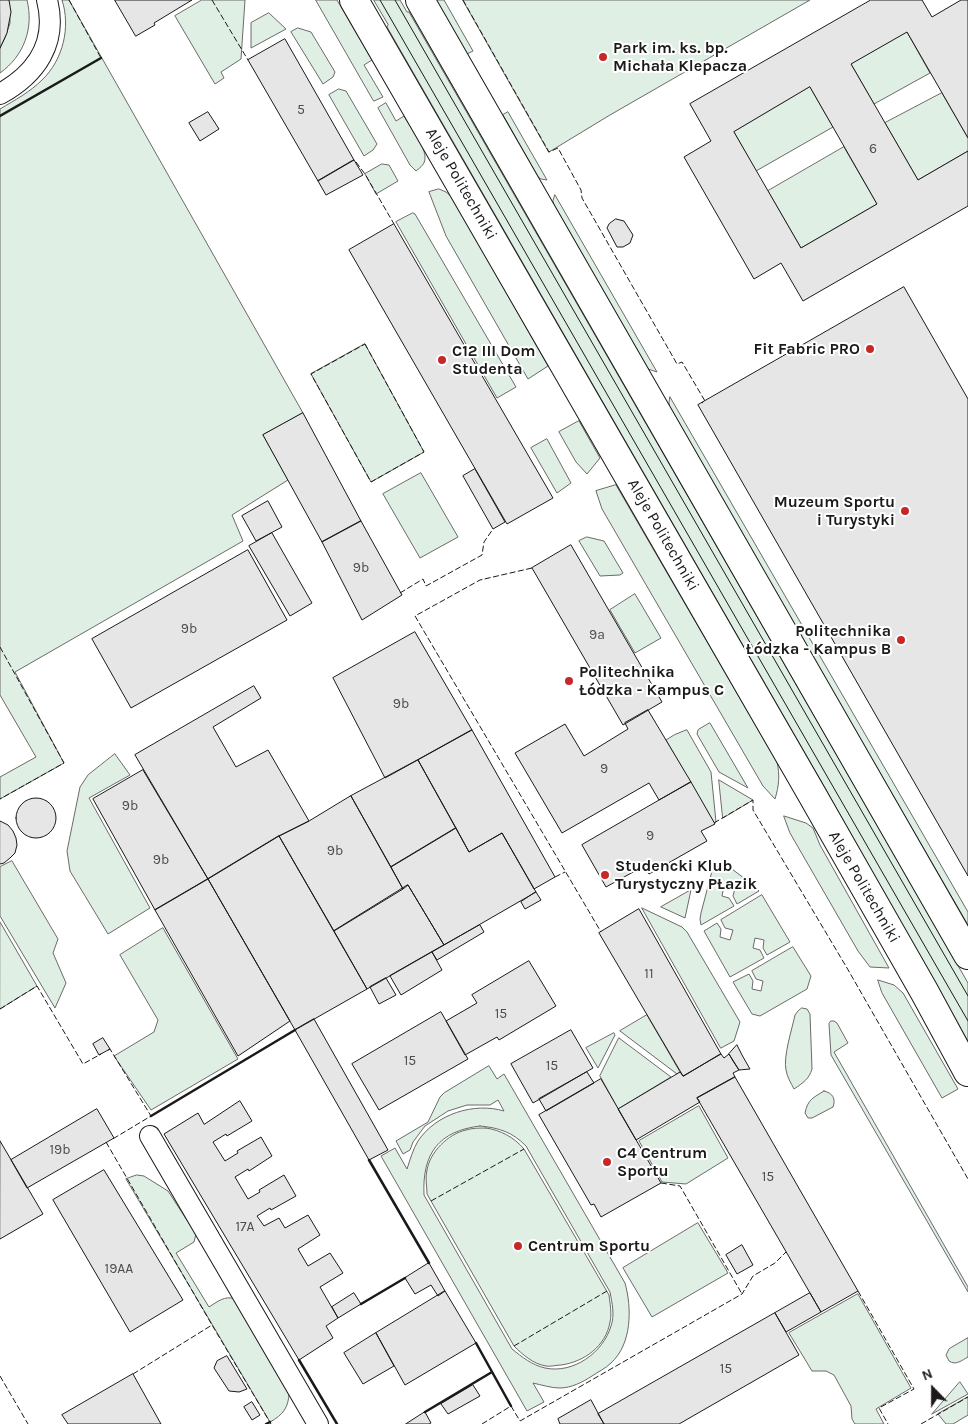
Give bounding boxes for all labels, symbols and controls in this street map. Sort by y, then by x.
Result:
place label: Park im. ks. bp. Michała Klepacza [613,38,747,76]
marker: Park im. ks. bp. Michała Klepacza [597,51,609,63]
house number: 5 [297,102,305,118]
street label: Aleje Politechniki [421,125,501,243]
house number: 6 [869,141,877,157]
place label: Fit Fabric PRO [754,339,860,359]
place label: C12 III Dom Studenta [452,341,535,379]
marker: Fit Fabric PRO [864,343,876,355]
marker: C12 III Dom Studenta [436,354,448,366]
street label: Aleje Politechniki [623,476,703,594]
place label: Muzeum Sportu i Turystyki [774,492,895,530]
marker: Muzeum Sportu i Turystyki [899,505,911,517]
house number: 9b [353,560,369,576]
house number: 9b [181,621,197,637]
place label: Politechnika Łódzka - Kampus B [746,621,891,659]
house number: 9a [589,627,605,643]
marker: Politechnika Łódzka - Kampus B [895,634,907,646]
place label: Politechnika Łódzka - Kampus C [579,662,724,700]
marker: Politechnika Łódzka - Kampus C [563,675,575,687]
house number: 9b [393,696,409,712]
house number: 9 [600,761,608,777]
house number: 9b [122,798,138,814]
house number: 9 [646,828,654,844]
street label: Aleje Politechniki [824,828,904,946]
house number: 9b [327,843,343,859]
house number: 9b [153,852,169,868]
place label: Studencki Klub Turystyczny PŁazik [615,856,757,894]
marker: Studencki Klub Turystyczny PŁazik [599,869,611,881]
house number: 11 [644,966,654,982]
house number: 15 [495,1006,507,1022]
house number: 15 [404,1053,416,1069]
house number: 15 [546,1058,558,1074]
house number: 19b [49,1142,71,1158]
place label: C4 Centrum Sportu [617,1143,707,1181]
marker: C4 Centrum Sportu [601,1156,613,1168]
house number: 15 [762,1169,774,1185]
house number: 17A [235,1219,255,1235]
place label: Centrum Sportu [528,1236,650,1256]
marker: Centrum Sportu [512,1240,524,1252]
house number: 19AA [105,1261,133,1277]
house number: 15 [720,1361,732,1377]
north arrow [908,1364,958,1414]
text: N [919,1365,935,1384]

